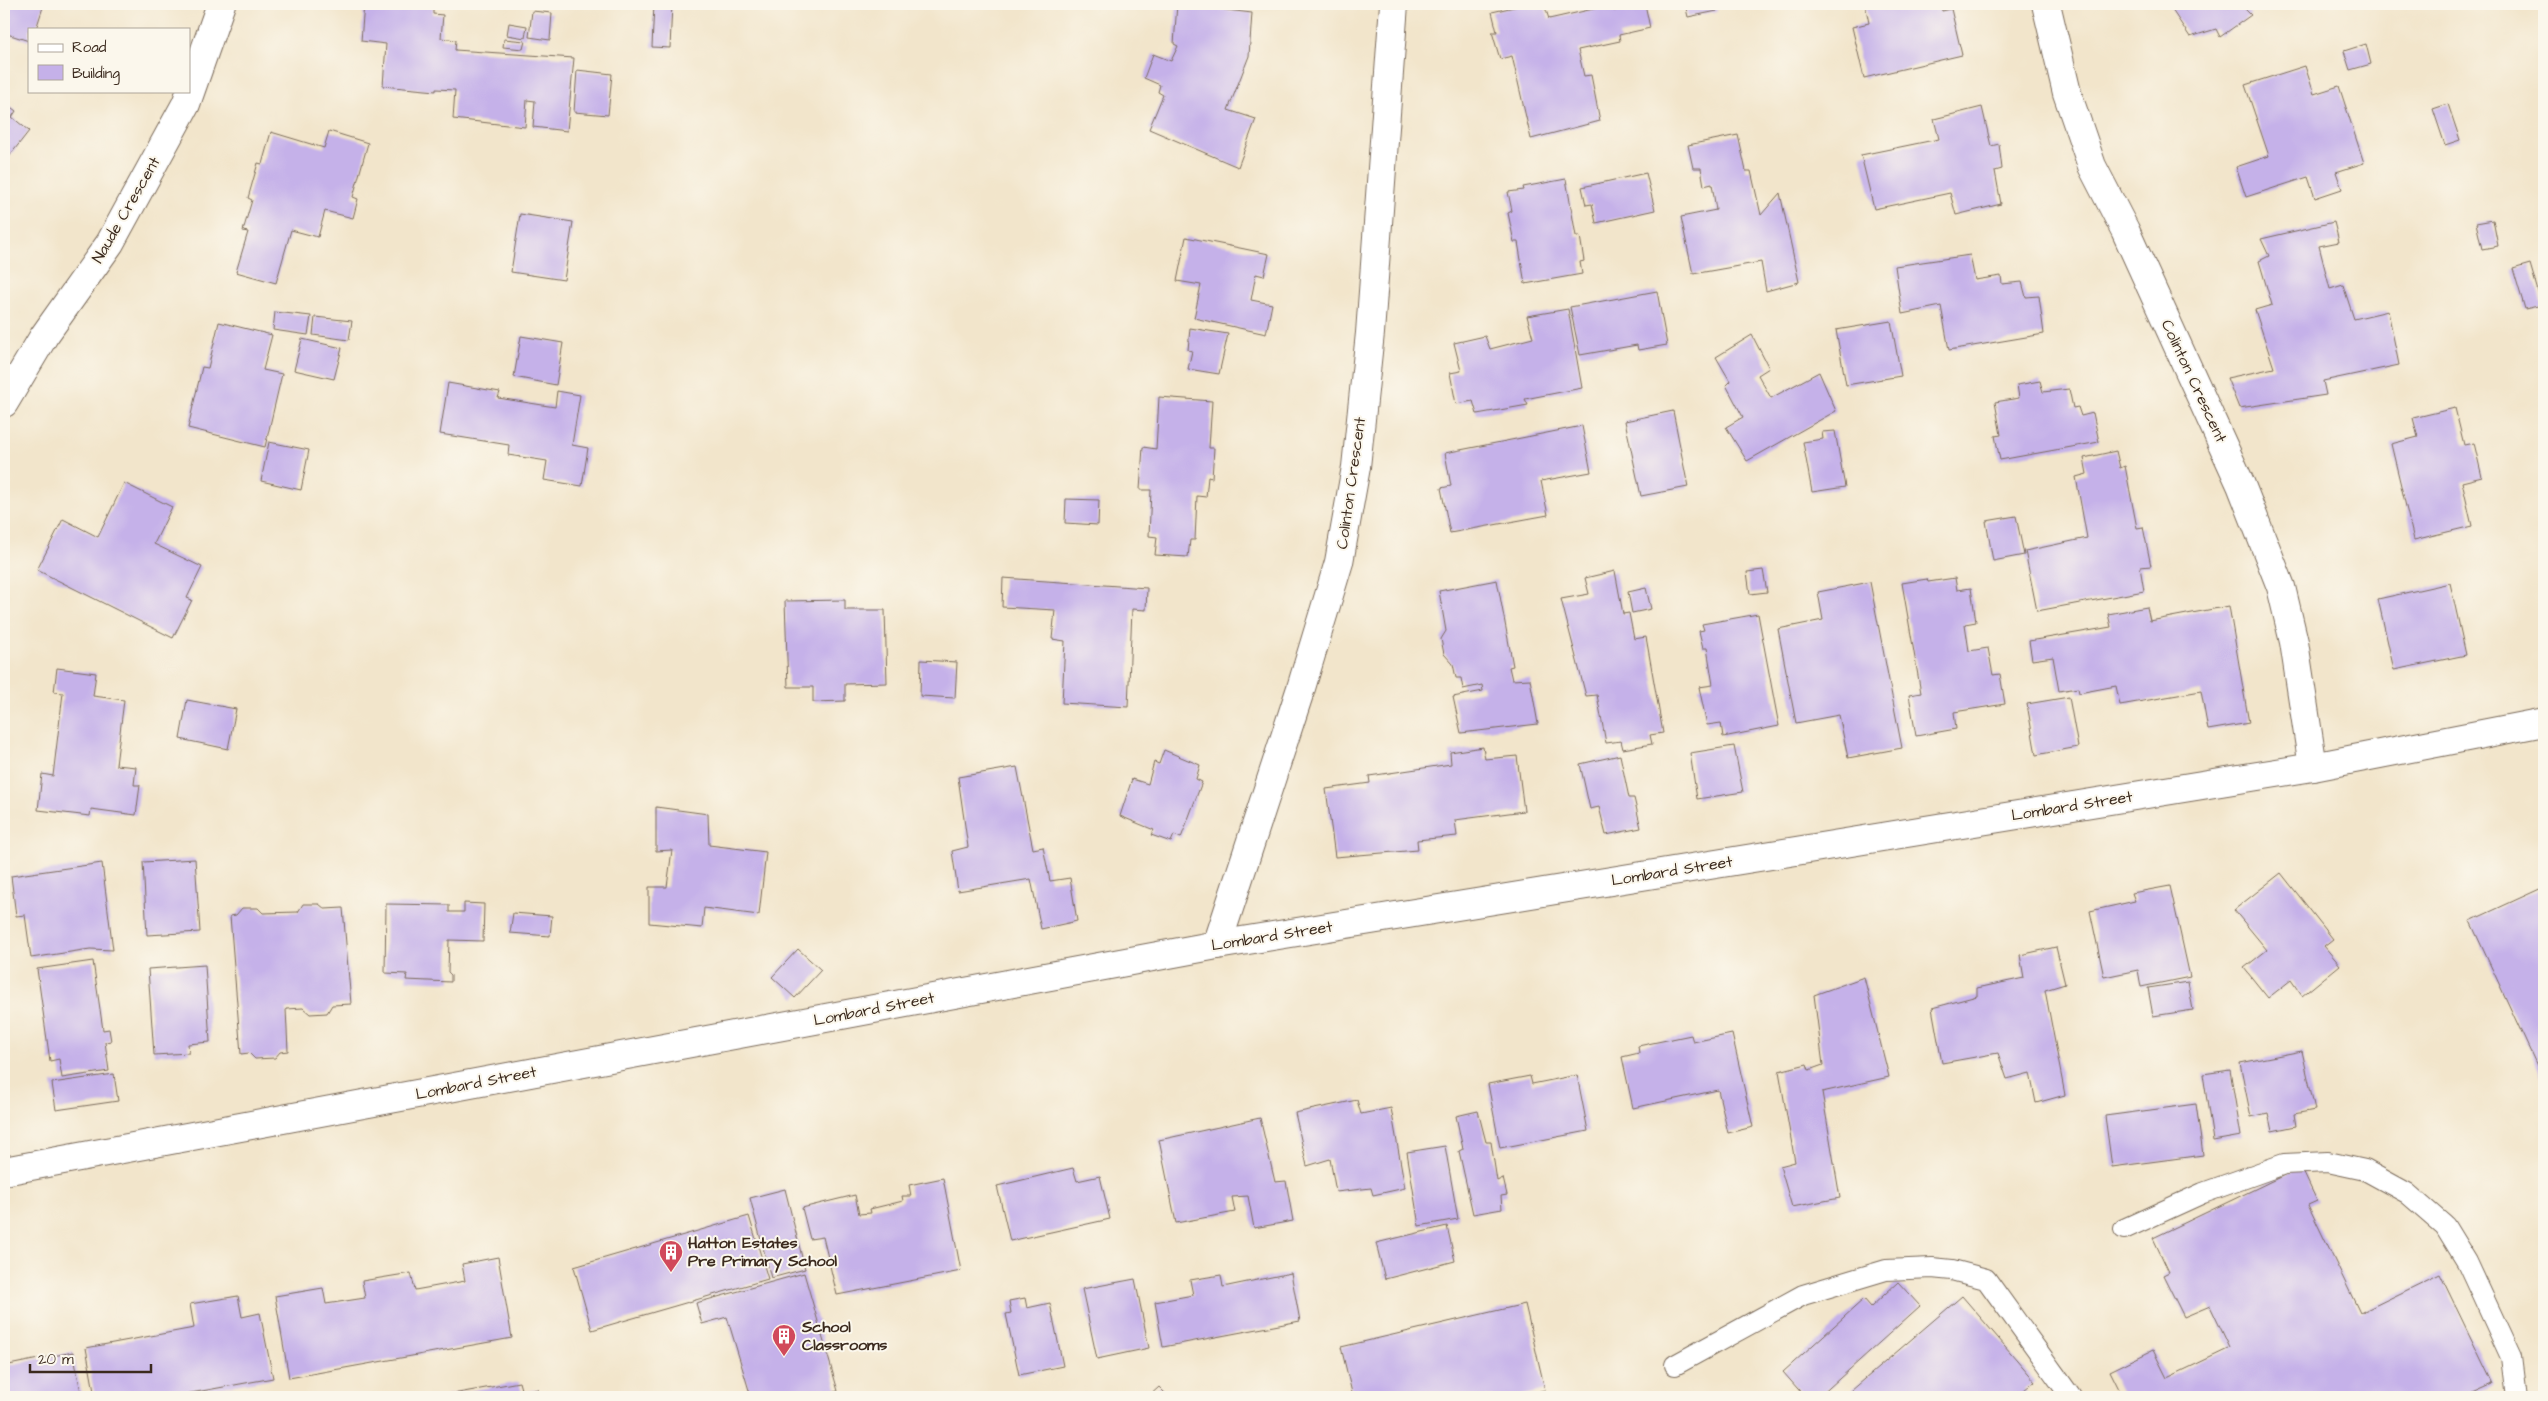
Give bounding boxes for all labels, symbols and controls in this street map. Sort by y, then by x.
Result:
legend [28,28,190,92]
text: Road [72,37,107,58]
text: Building [72,63,120,85]
street label: Naude Crescent [87,152,166,267]
street label: Colinton Crescent [2156,316,2232,447]
street label: Colinton Crescent [1331,415,1371,550]
street label: Lombard Street [2010,785,2135,826]
street label: Lombard Street [1610,850,1735,891]
street label: Lombard Street [1210,915,1335,956]
street label: Lombard Street [812,986,937,1031]
street label: Lombard Street [414,1060,539,1105]
place label: Hatton Estates Pre Primary School [688,1232,837,1273]
building icon: Hatton Estates Pre Primary School [658,1239,684,1273]
place label: School Classrooms [801,1316,887,1356]
building icon: School Classrooms [771,1323,797,1357]
scale bar [30,1341,151,1373]
text: 20 m [38,1349,74,1370]

